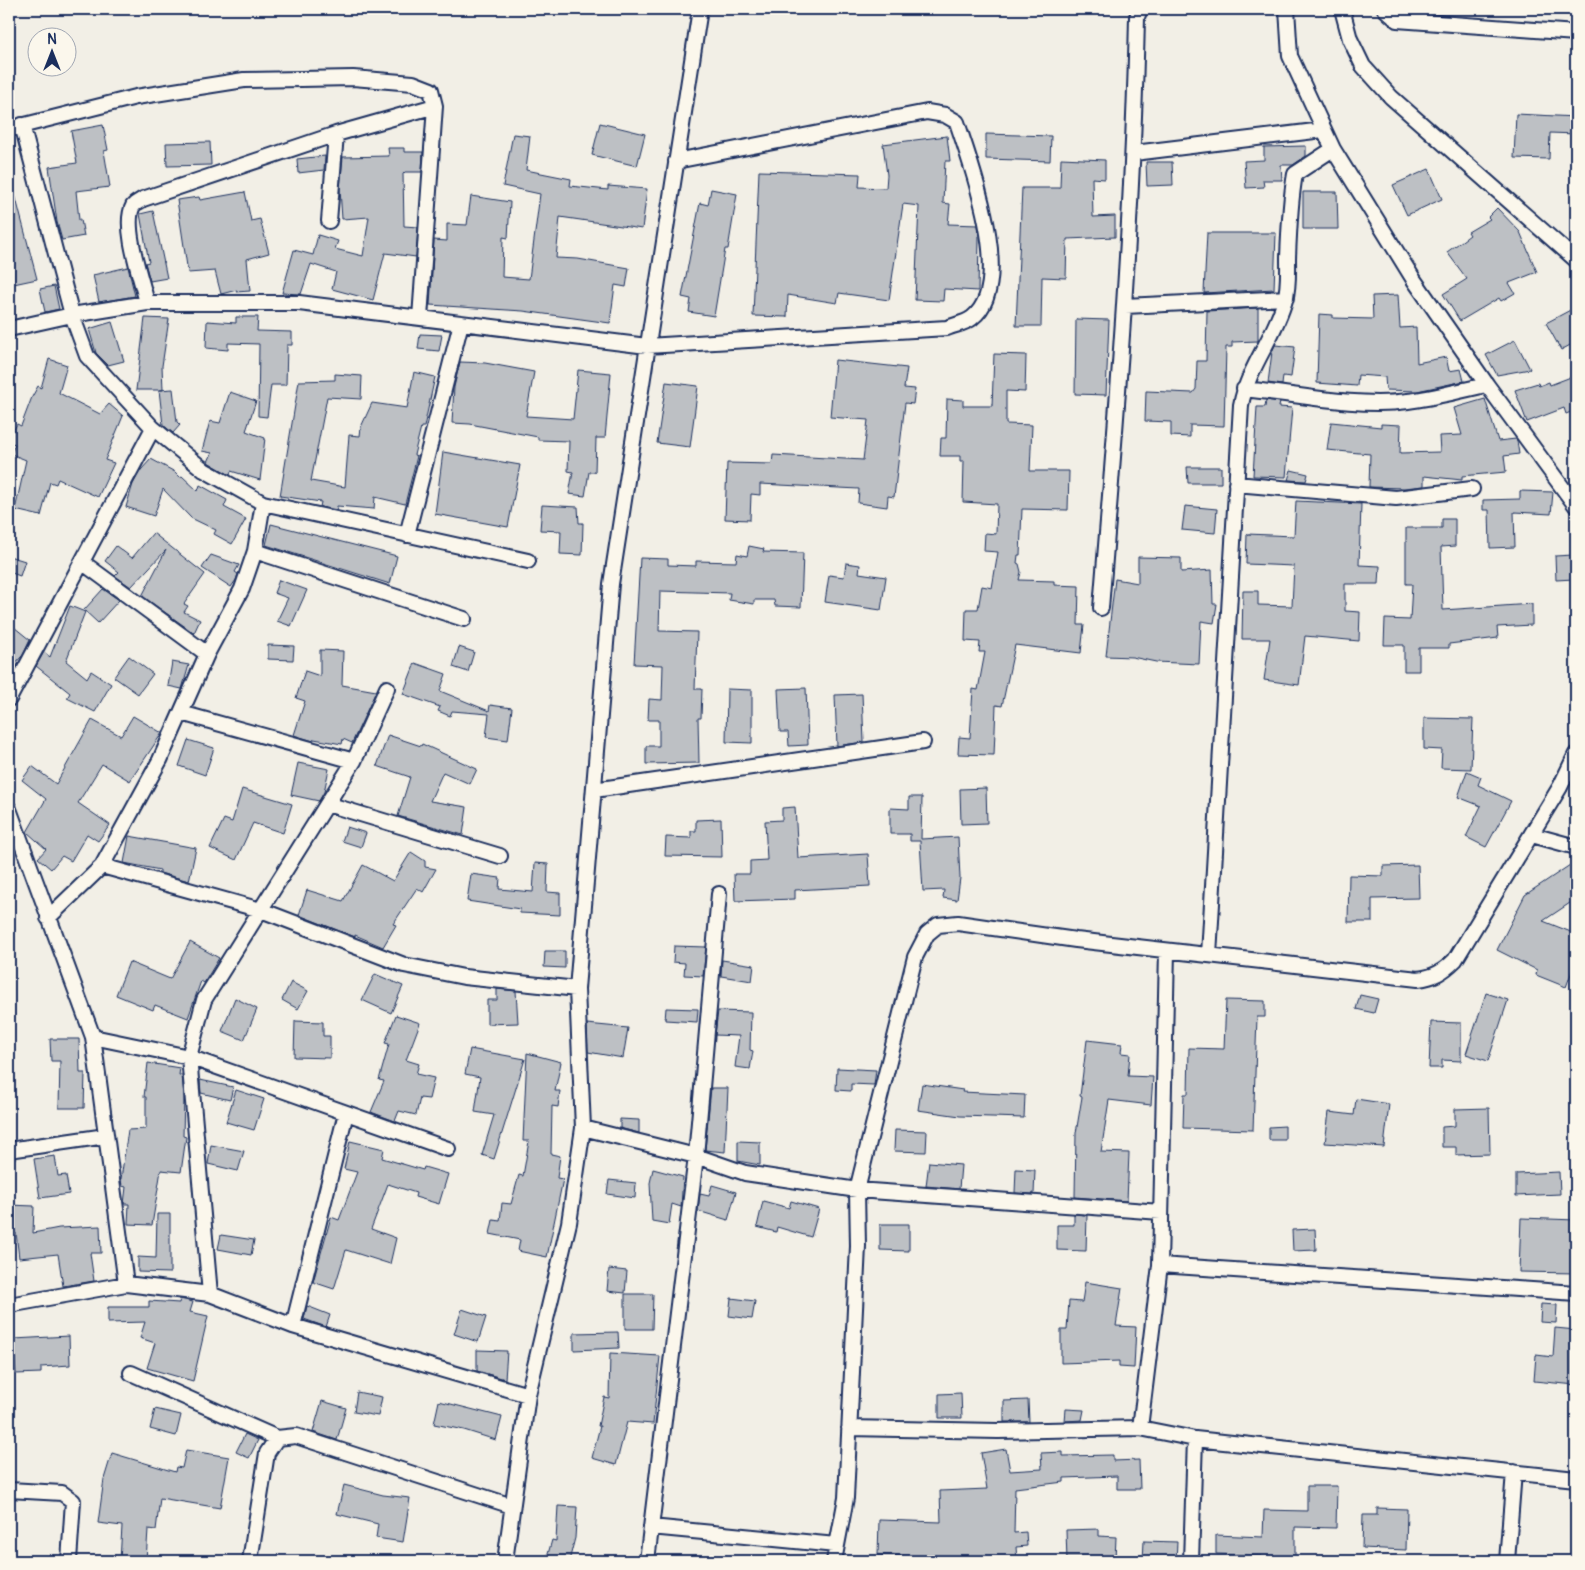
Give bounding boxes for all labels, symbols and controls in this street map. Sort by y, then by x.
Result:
north arrow [28,28,78,78]
text: N [47,31,57,48]

